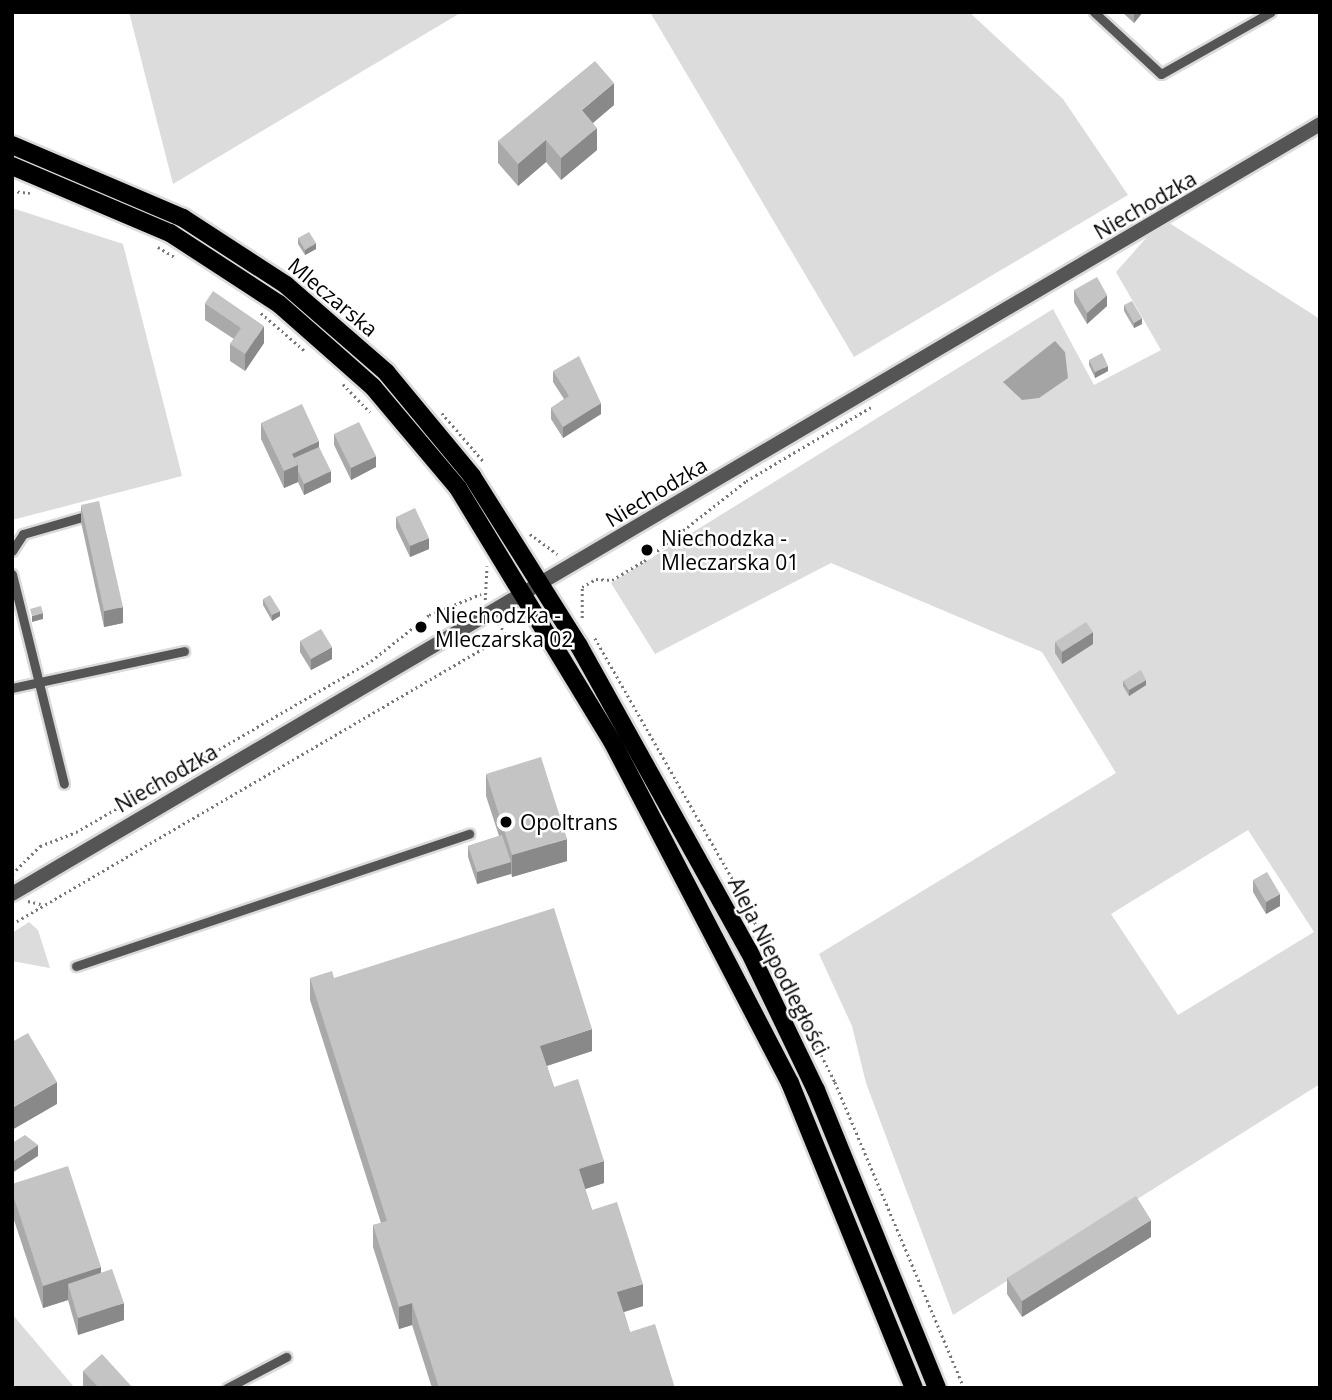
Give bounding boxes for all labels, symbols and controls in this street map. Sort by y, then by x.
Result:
street label: Niechodzka [1089,166,1201,244]
street label: Mleczarska [283,252,383,342]
street label: Niechodzka [601,452,711,532]
place label: Niechodzka - Mleczarska 01 [661,525,799,575]
marker: Niechodzka - Mleczarska 01 [639,542,655,558]
place label: Niechodzka - Mleczarska 02 [435,602,573,652]
marker: Niechodzka - Mleczarska 02 [413,619,429,635]
street label: Niechodzka [110,739,222,817]
place label: Opoltrans [520,809,618,835]
marker: Opoltrans [498,814,514,830]
street label: Aleja Niepodległości [723,873,835,1059]

